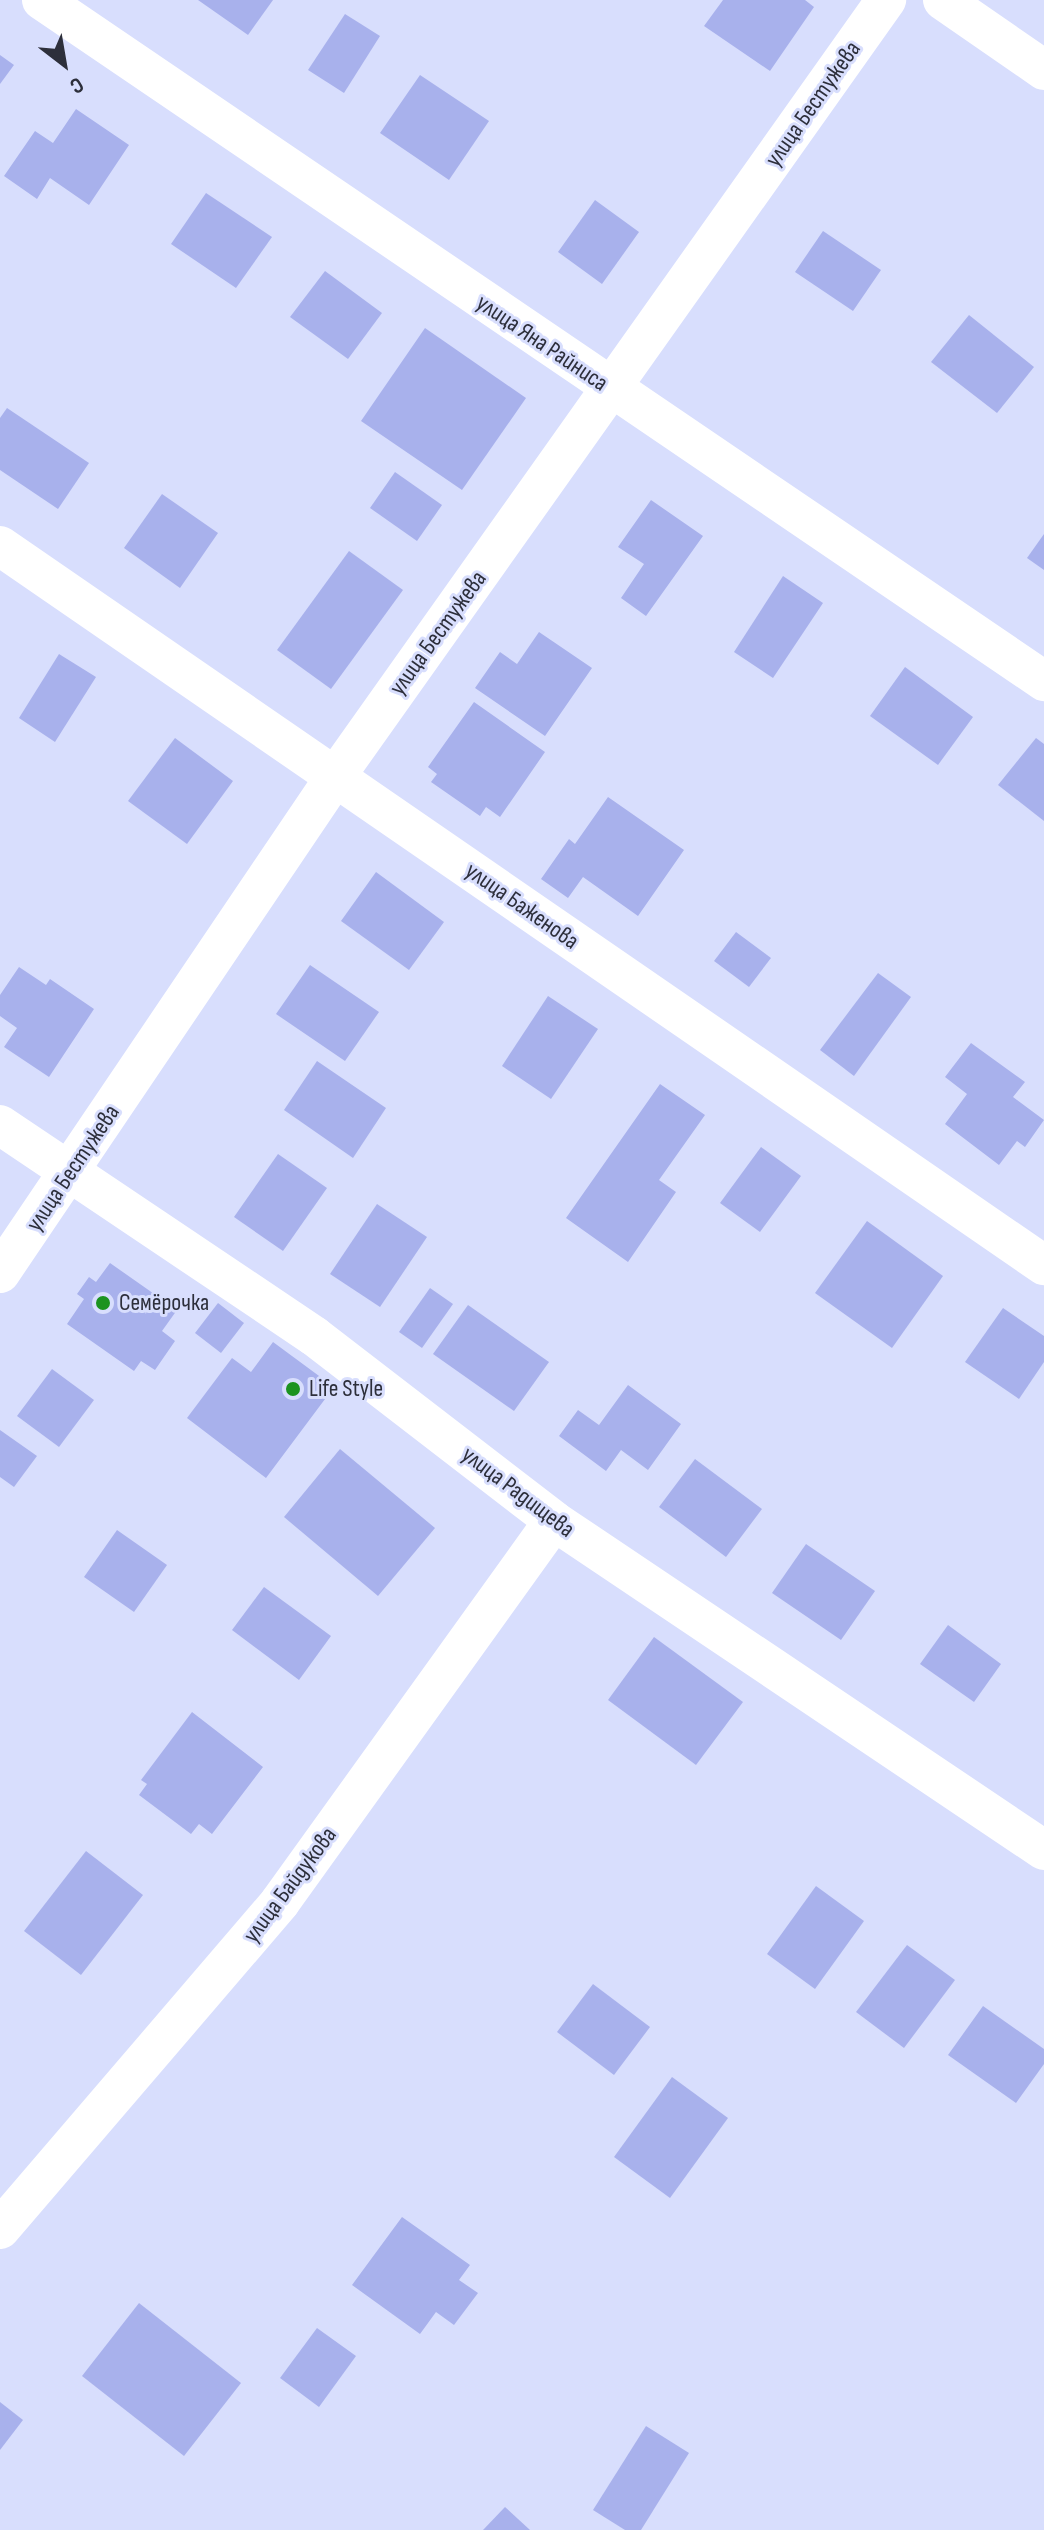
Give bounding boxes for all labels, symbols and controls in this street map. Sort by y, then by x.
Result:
north arrow [24,24,104,104]
street label: улица Бестужева [759,36,867,172]
text: С [65,71,88,99]
street label: улица Яна Райниса [471,288,613,398]
street label: улица Бестужева [383,565,493,701]
street label: улица Баженова [460,856,584,956]
street label: улица Бестужева [20,1099,126,1237]
place label: Семёрочка [119,1289,209,1317]
marker: Семёрочка [94,1294,112,1312]
place label: Life Style [309,1375,383,1403]
marker: Life Style [284,1380,302,1398]
street label: улица Радищева [456,1440,580,1544]
street label: улица Байдукова [237,1821,343,1949]

